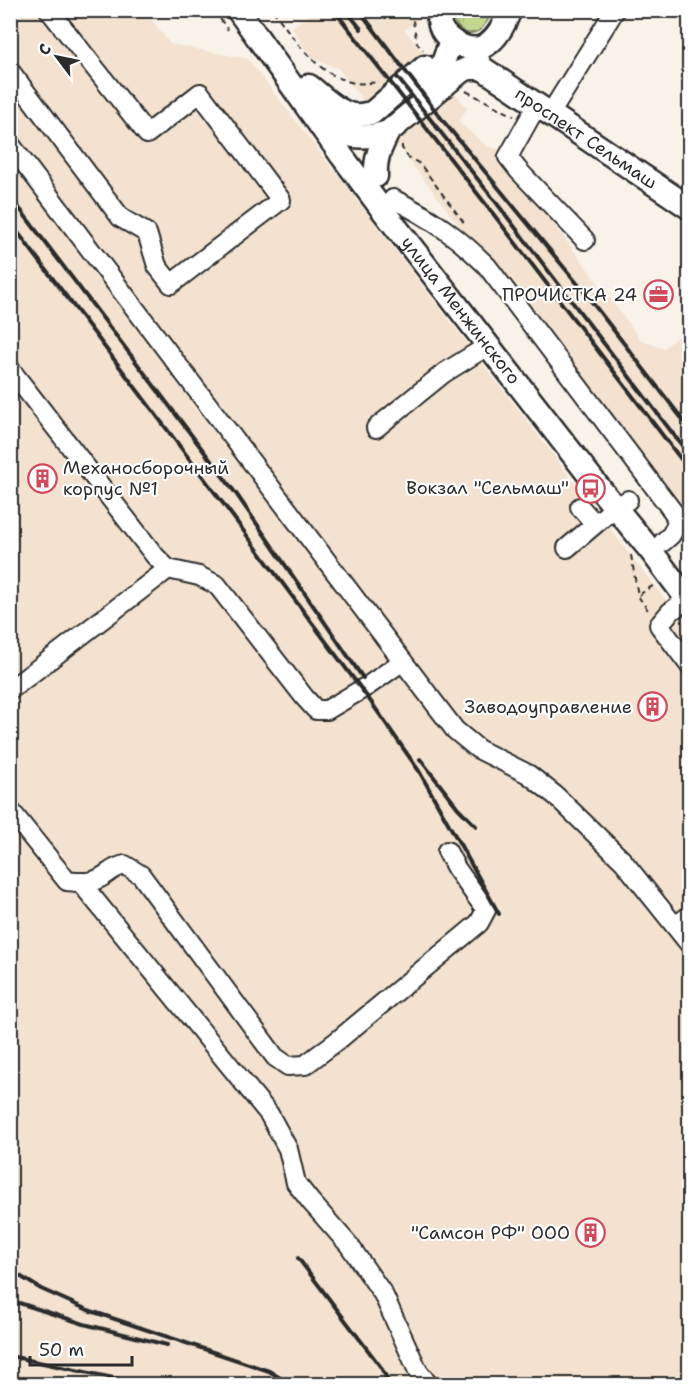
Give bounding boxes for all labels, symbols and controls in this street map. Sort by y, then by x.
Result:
north arrow [27,27,87,87]
text: С [33,39,56,59]
street label: проспект Сельмаш [510,82,662,195]
street label: улица Менжинского [396,231,526,389]
office icon: ПРОЧИСТКА 24 [642,279,674,311]
place label: ПРОЧИСТКА 24 [502,283,637,307]
place label: Механосборочный корпус №1 [63,456,229,501]
building icon: Механосборочный корпус №1 [26,462,58,494]
bus stop icon: Вокзал "Сельмаш" [574,472,606,504]
place label: Вокзал "Сельмаш" [406,476,569,500]
building icon: Заводоуправление [637,691,669,723]
place label: Заводоуправление [465,695,632,719]
building icon: "Самсон РФ" ООО [575,1217,607,1249]
place label: "Самсон РФ" ООО [411,1221,570,1245]
scale bar [30,1329,132,1367]
text: 50 m [39,1338,84,1362]

